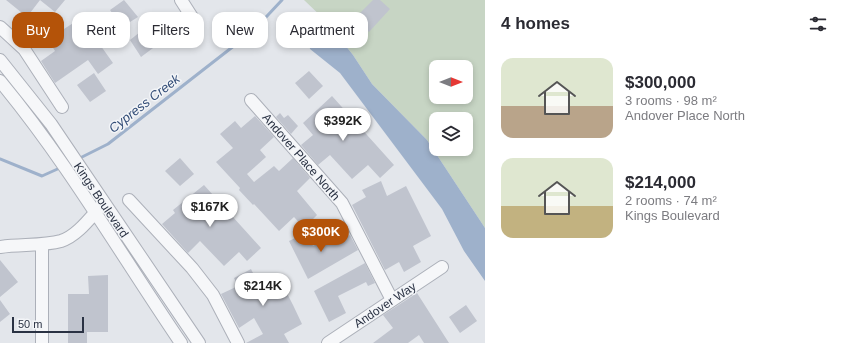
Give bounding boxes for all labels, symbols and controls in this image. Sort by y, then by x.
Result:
chip: Buy [12,12,64,48]
chip: Rent [72,12,130,48]
chip: Filters [138,12,204,48]
chip: New [212,12,268,48]
chip: Apartment [276,12,368,48]
icon: filters [807,13,829,35]
text: 4 homes [501,14,570,33]
north arrow [429,60,473,104]
map controls [429,60,473,156]
water label: Cypress Creek [106,70,184,136]
text: $300,000 [625,73,696,92]
icon: home [533,74,581,122]
text: 3 rooms · 98 m² [625,93,717,108]
pin: $392K [315,108,371,142]
text: Andover Place North [625,108,745,123]
street label: Andover Place North [259,111,343,203]
button: layers [429,112,473,156]
text: $392K [324,113,362,128]
street label: Kings Boulevard [71,160,131,240]
text: $214,000 [625,173,696,192]
icon: home [533,174,581,222]
text: 2 rooms · 74 m² [625,193,717,208]
pin: $167K [182,194,238,228]
text: $167K [191,199,229,214]
text: Kings Boulevard [625,208,720,223]
pin: $300K [293,219,349,253]
text: $300K [302,224,340,239]
pin: $214K [235,273,291,307]
text: $214K [244,278,282,293]
street label: Andover Way [351,279,419,331]
scale bar [12,315,84,334]
text: 50 m [18,318,42,330]

